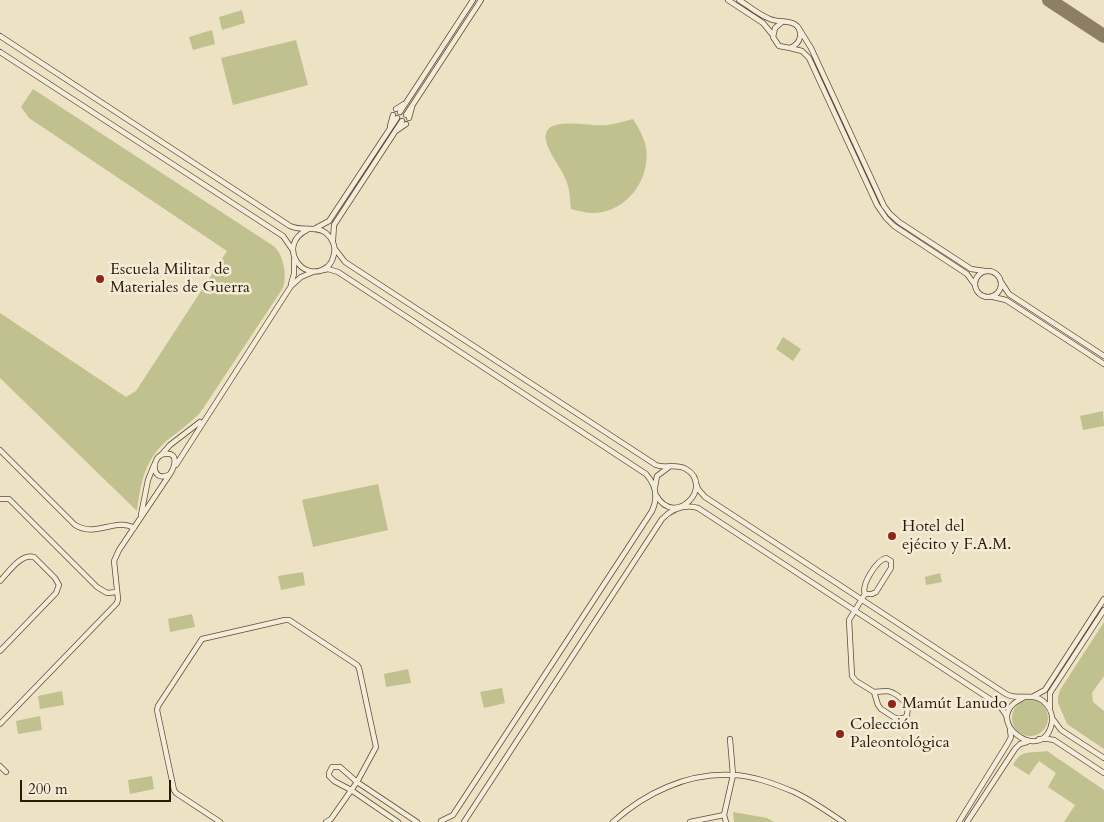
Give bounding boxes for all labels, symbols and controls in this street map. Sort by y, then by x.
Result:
place label: Escuela Militar de Materiales de Guerra [110,260,250,298]
marker: Escuela Militar de Materiales de Guerra [94,273,106,285]
place label: Hotel del ejécito y F.A.M. [902,517,1011,555]
marker: Hotel del ejécito y F.A.M. [886,530,898,542]
place label: Mamút Lanudo [902,694,1007,714]
marker: Mamút Lanudo [886,698,898,710]
place label: Colección Paleontológica [850,715,950,753]
marker: Colección Paleontológica [834,728,846,740]
scale bar [22,770,174,802]
text: 200 m [28,779,68,799]

